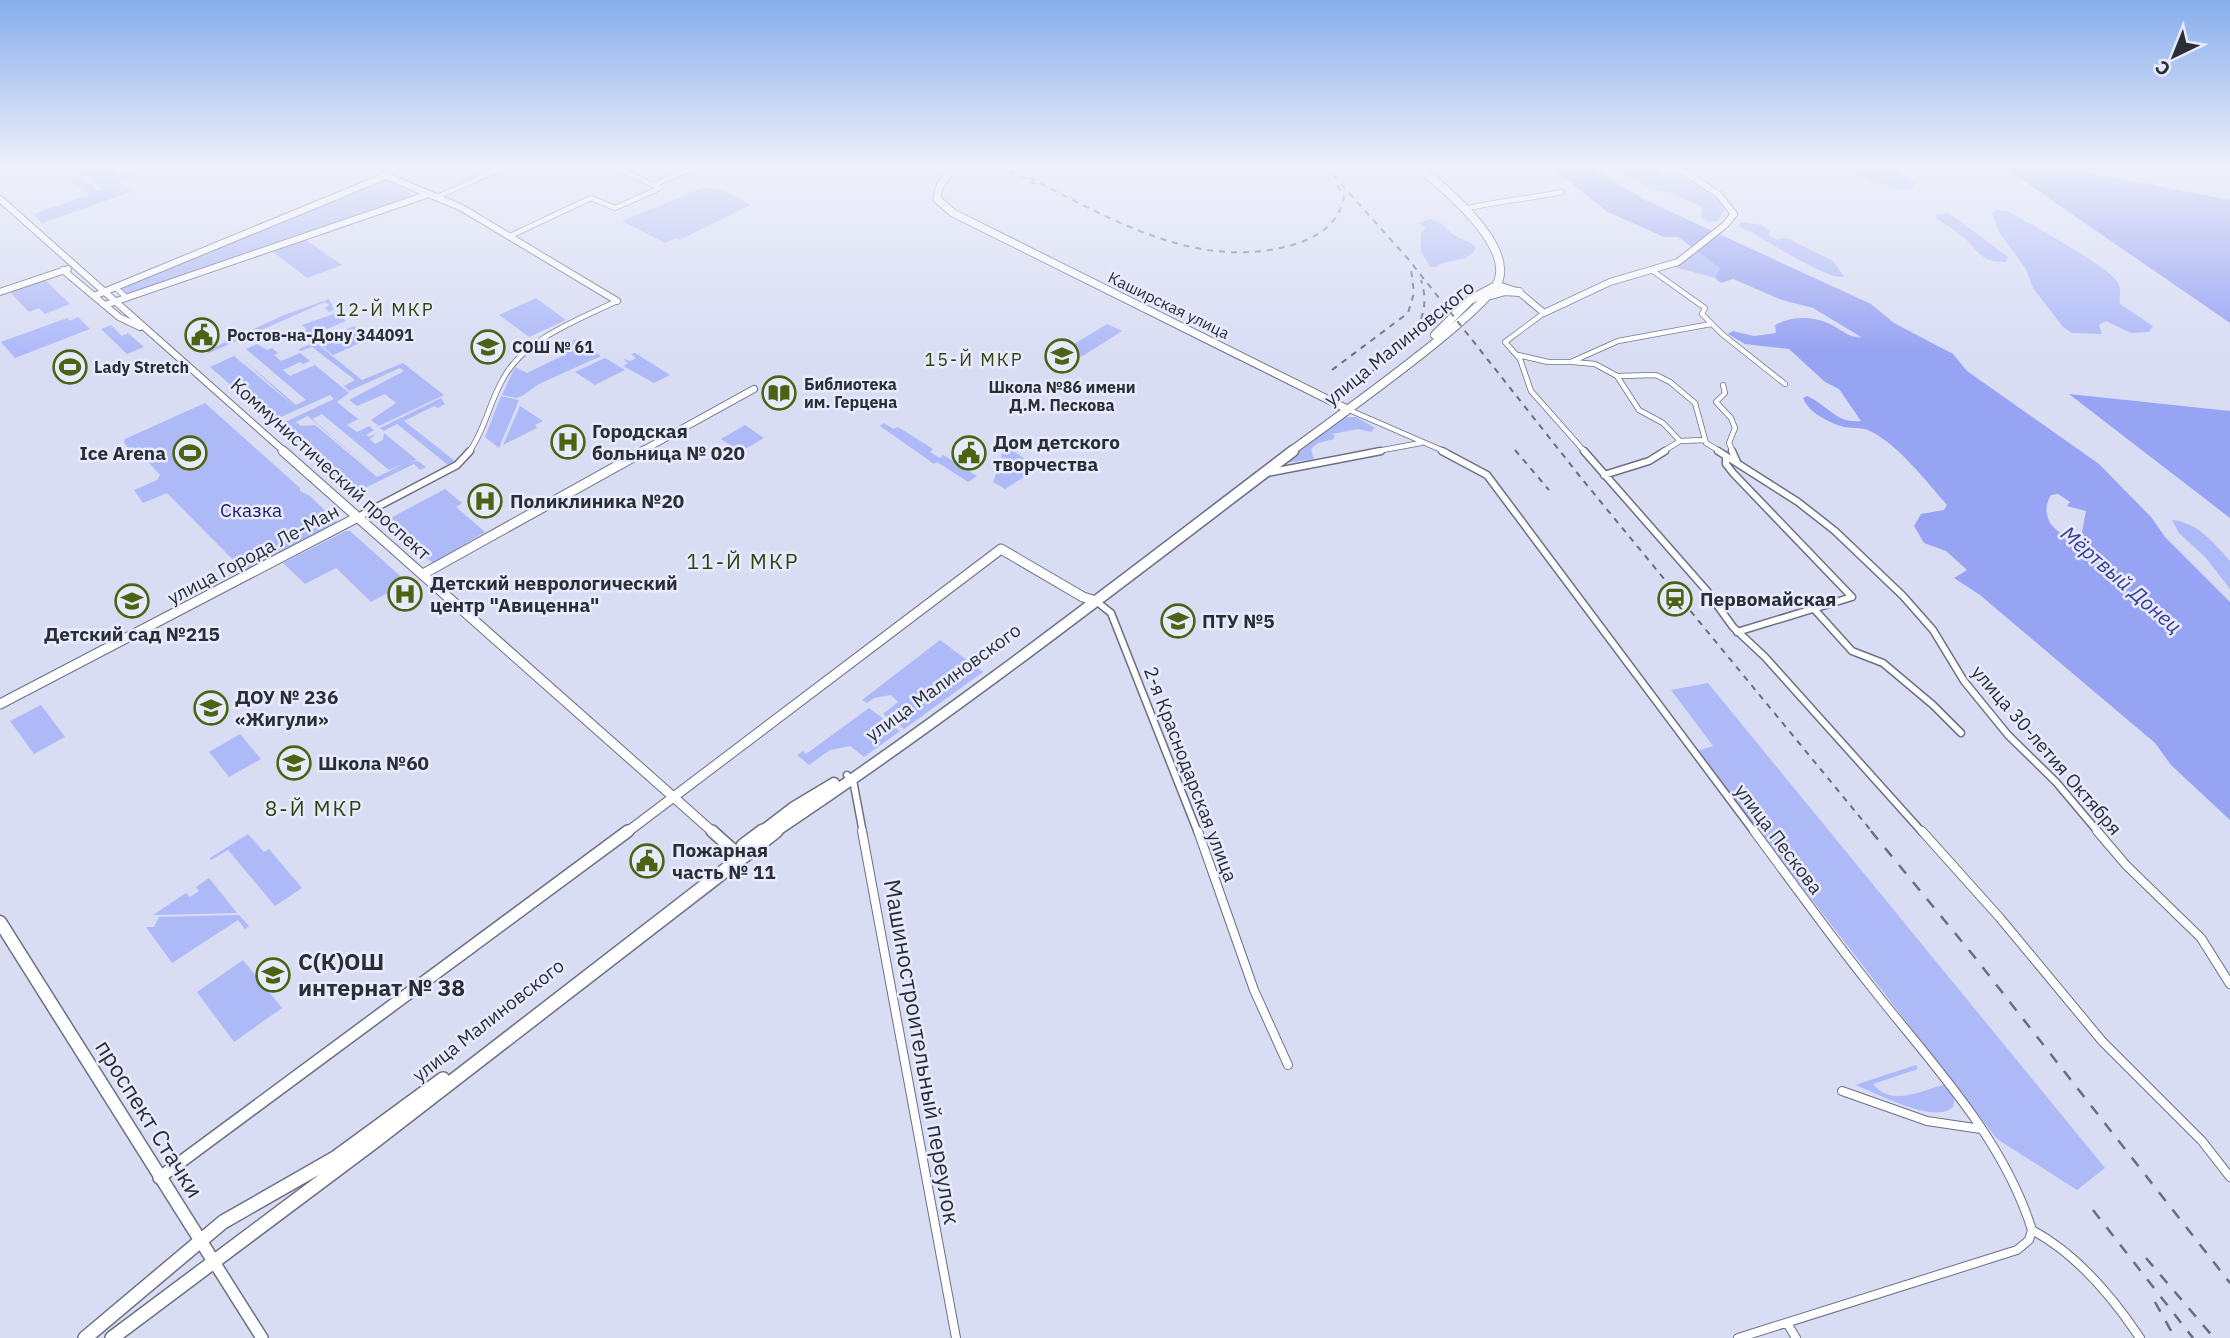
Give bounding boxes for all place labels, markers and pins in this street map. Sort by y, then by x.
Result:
public building icon: Ростов-на-Дону 344091 [183,316,221,354]
place label: Ростов-на-Дону 344091 [227,325,414,345]
school or university icon: СОШ № 61 [469,328,507,366]
place label: СОШ № 61 [512,337,594,357]
school or university icon: Школа №86 имени Д.М. Пескова [1043,337,1081,375]
sports icon: Lady Stretch [51,348,89,386]
place label: Lady Stretch [94,357,189,377]
library icon: Библиотека им. Герцена [760,374,798,412]
place label: Библиотека им. Герцена [804,374,897,412]
place label: Школа №86 имени Д.М. Пескова [988,377,1136,415]
place label: Городская больница № 020 [592,419,745,465]
hospital icon: Городская больница № 020 [549,423,587,461]
place label: Дом детского творчества [993,430,1120,476]
sports icon: Ice Arena [171,434,209,472]
public building icon: Дом детского творчества [950,434,988,472]
place label: Ice Arena [80,441,166,465]
hospital icon: Поликлиника №20 [466,482,504,520]
place label: Поликлиника №20 [510,489,684,513]
place label: Детский неврологический центр "Авиценна" [430,571,678,617]
hospital icon: Детский неврологический центр "Авиценна" [386,575,424,613]
station icon: Первомайская [1656,580,1694,618]
school or university icon: Детский сад №215 [113,582,151,620]
place label: Первомайская [1700,587,1836,611]
school or university icon: ПТУ №5 [1159,602,1197,640]
place label: ПТУ №5 [1202,609,1275,633]
place label: Детский сад №215 [44,622,220,646]
place label: ДОУ № 236 «Жигули» [235,685,338,731]
school or university icon: ДОУ № 236 «Жигули» [192,689,230,727]
school or university icon: Школа №60 [275,744,313,782]
place label: Школа №60 [318,751,429,775]
place label: Пожарная часть № 11 [672,838,776,884]
public building icon: Пожарная часть № 11 [628,842,666,880]
place label: С(К)ОШ интернат № 38 [298,946,465,1002]
school or university icon: С(К)ОШ интернат № 38 [254,956,292,994]

